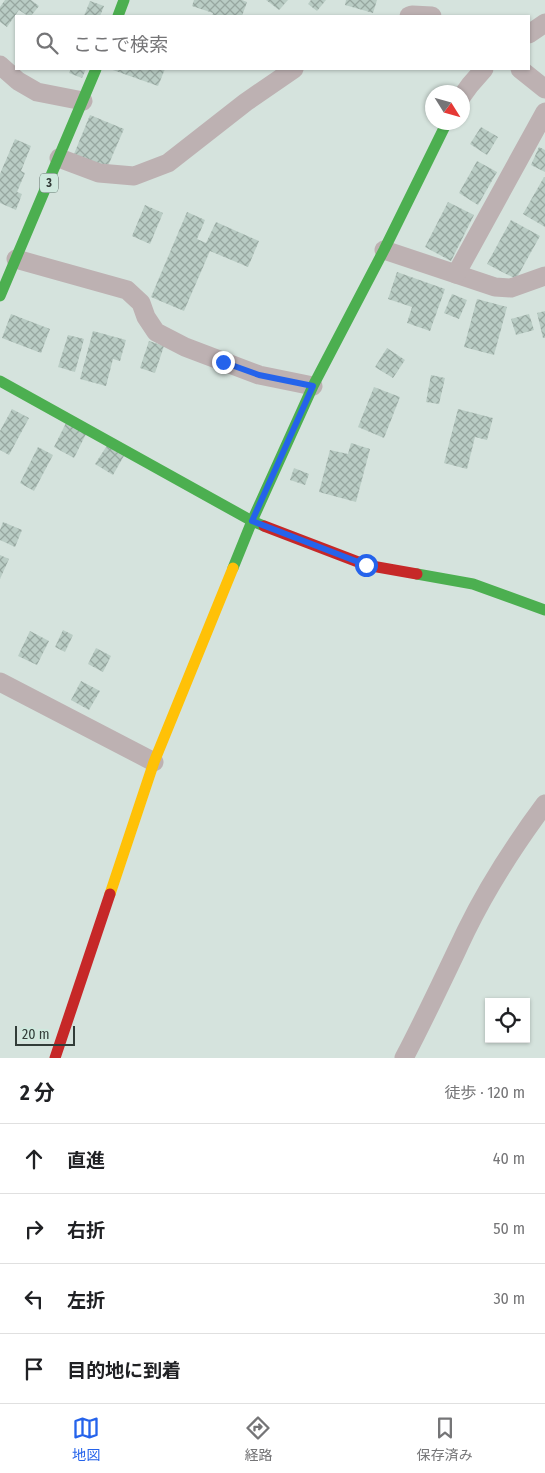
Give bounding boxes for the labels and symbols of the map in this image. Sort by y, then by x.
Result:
north arrow [425,85,470,130]
road number: 3 [40,174,58,192]
route end [212,351,235,374]
route start [355,554,378,577]
scale bar [15,1023,75,1046]

